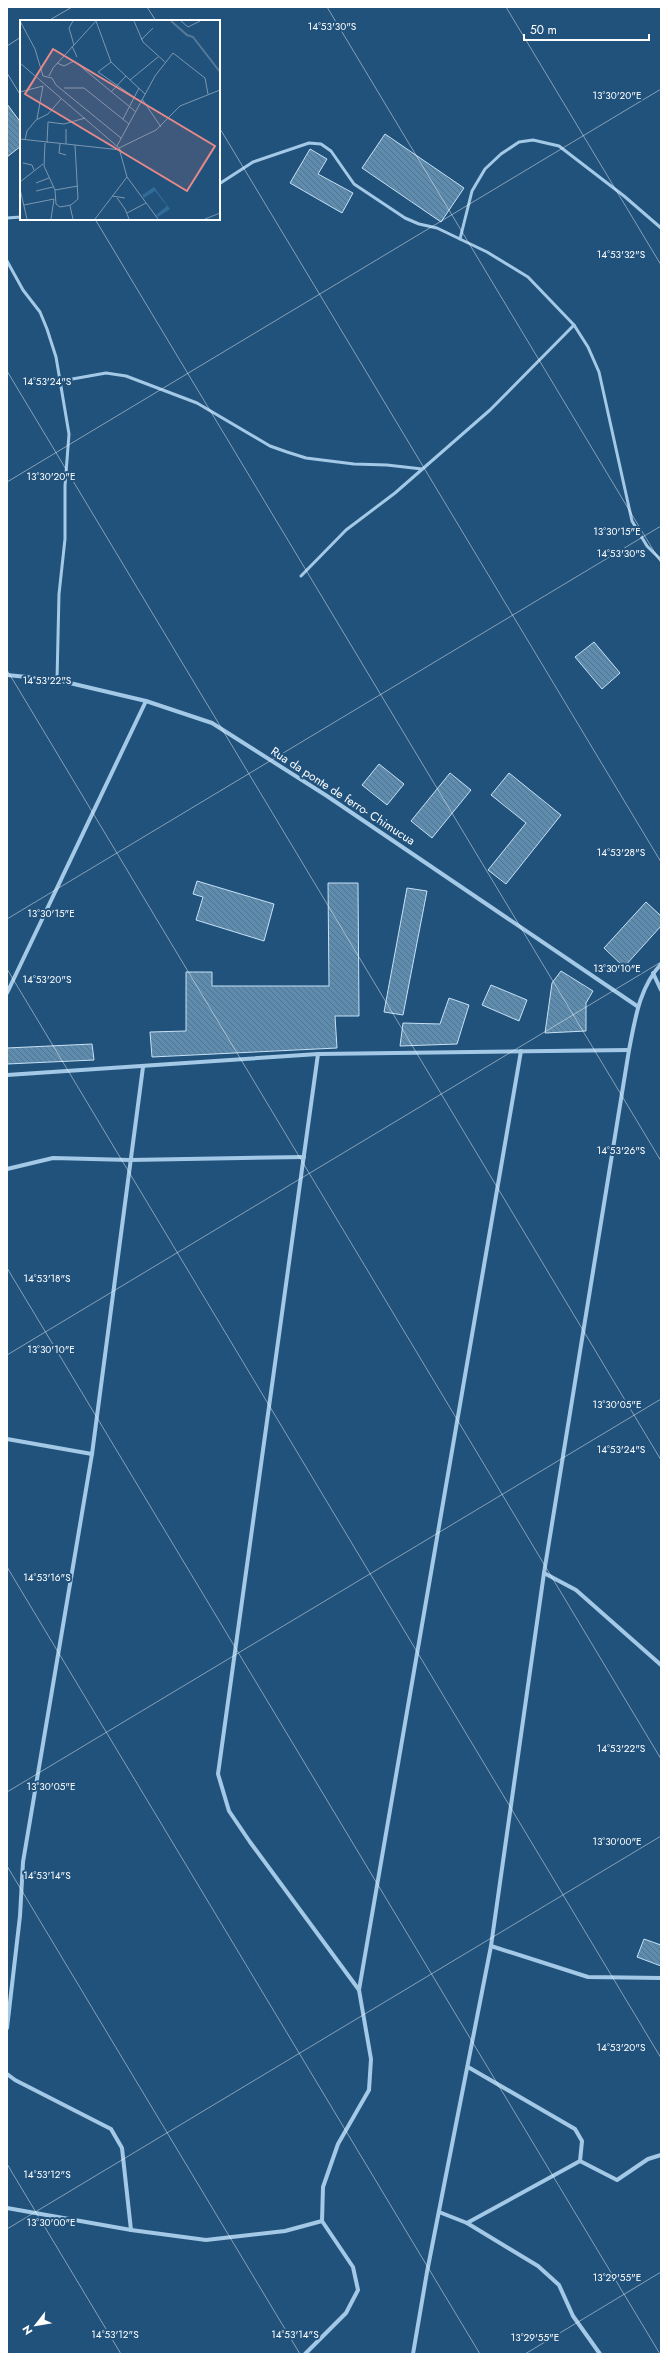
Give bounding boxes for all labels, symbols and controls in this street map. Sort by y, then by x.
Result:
scale bar [524,16,649,42]
text: 14°53'30"S [308,19,357,34]
inset map [20,20,220,220]
text: 50 m [530,21,557,39]
text: 13°30'20"E [593,88,641,103]
text: 14°53'32"S [597,247,646,262]
text: 14°53'24"S [23,374,72,389]
text: 13°30'20"E [27,469,75,484]
text: 13°30'15"E [593,524,641,539]
text: 14°53'30"S [597,546,646,561]
text: 14°53'22"S [23,673,72,688]
street label: Rua da ponte de ferro- Chimucua [267,742,419,850]
text: 14°53'28"S [597,845,646,860]
text: 13°30'15"E [27,906,75,921]
text: 13°30'10"E [593,961,641,976]
text: 14°53'20"S [23,972,72,987]
text: 14°53'26"S [597,1143,646,1158]
text: 14°53'18"S [23,1271,71,1286]
text: 13°30'10"E [27,1342,75,1357]
text: 13°30'05"E [593,1397,641,1412]
text: 14°53'24"S [597,1442,646,1457]
text: 14°53'16"S [23,1570,71,1585]
text: 14°53'22"S [597,1741,646,1756]
text: 13°30'05"E [27,1779,75,1794]
text: 13°30'00"E [592,1834,642,1849]
text: 14°53'14"S [23,1868,71,1883]
text: 14°53'20"S [597,2040,646,2055]
text: 14°53'12"S [23,2167,71,2182]
text: 13°30'00"E [26,2215,76,2230]
text: 13°29'55"E [593,2270,641,2285]
north arrow [16,2305,56,2345]
text: N [18,2322,37,2338]
text: 14°53'12"S [91,2327,139,2342]
text: 14°53'14"S [271,2327,319,2342]
text: 13°29'55"E [511,2330,559,2345]

